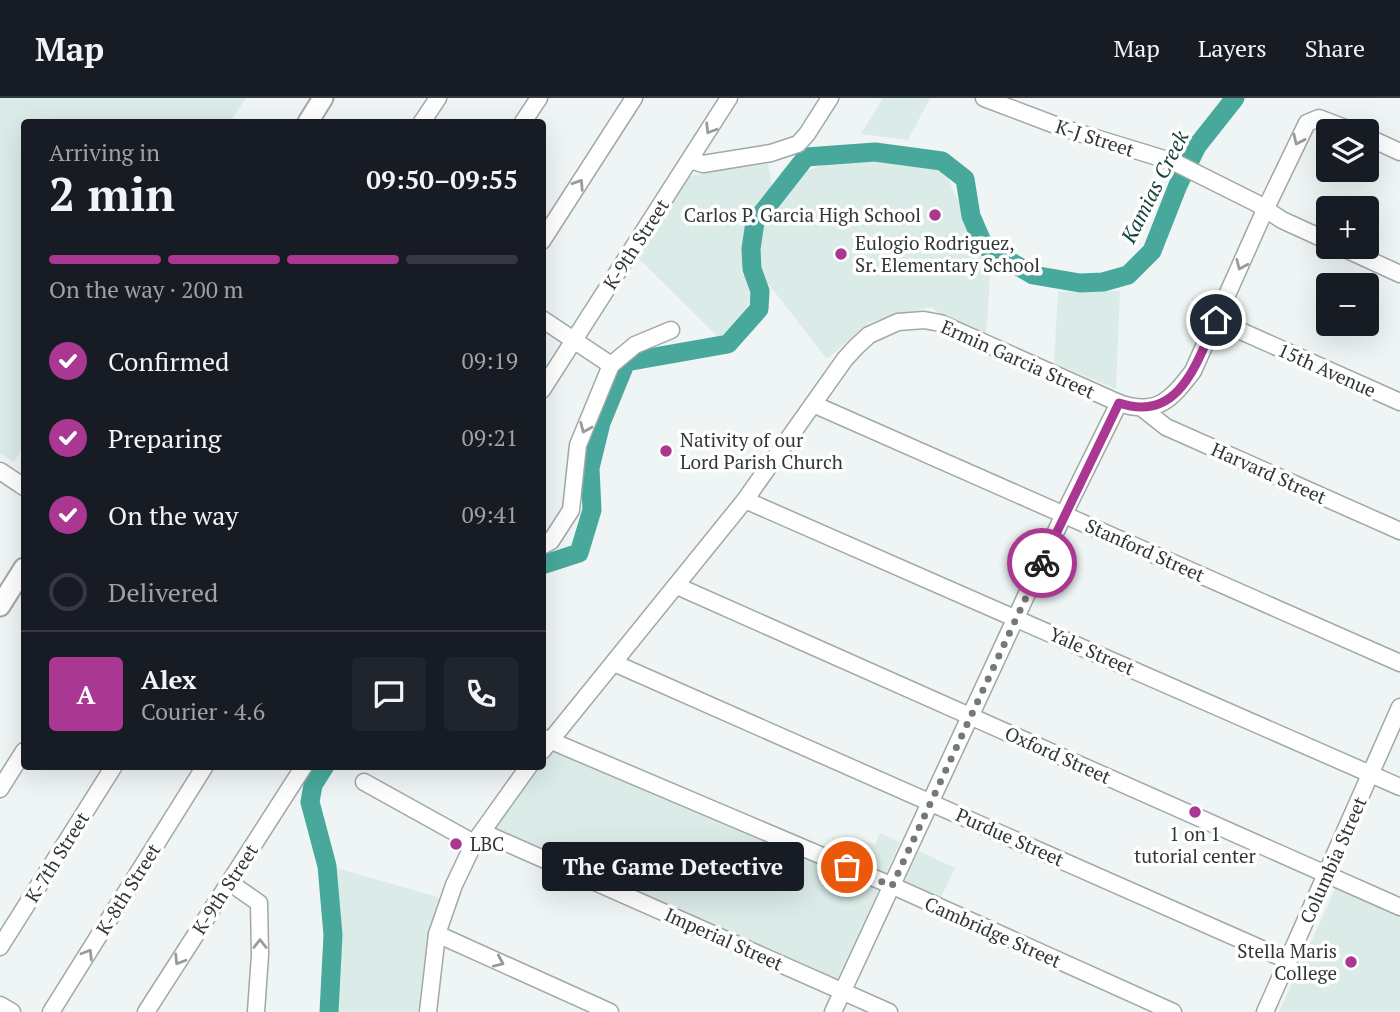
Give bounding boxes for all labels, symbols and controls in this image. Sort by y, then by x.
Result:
text: Map [35,27,104,70]
text: Map [1113,32,1160,64]
text: Layers [1198,32,1267,64]
text: Share [1305,32,1365,64]
street label: K-J Street [1053,113,1138,162]
map controls [1316,119,1379,336]
button: layers [1316,119,1379,182]
one-way arrow [705,121,718,134]
water label: Kamias Creek [1113,125,1195,248]
one-way arrow [1293,133,1307,145]
text: Arriving in [49,137,160,168]
text: 09:50–09:55 [366,162,518,196]
text: 2 min [49,163,175,224]
one-way arrow [571,179,584,192]
street label: K-9th Street [597,194,674,294]
button: + [1316,196,1379,259]
place label: Carlos P. Garcia High School [684,202,921,227]
marker: Carlos P. Garcia High School [927,207,943,223]
place label: Eulogio Rodriguez, Sr. Elementary School [855,230,1040,277]
marker: Eulogio Rodriguez, Sr. Elementary School [833,246,849,262]
one-way arrow [1235,258,1249,270]
button: − [1316,273,1379,336]
text: On the way · 200 m [49,274,243,305]
pin [1186,290,1246,350]
icon: home [1197,301,1235,339]
street label: Ermin Garcia Street [937,313,1099,404]
street label: 15th Avenue [1274,337,1380,402]
icon: check [49,342,87,380]
text: Confirmed [108,344,229,378]
text: 09:19 [461,345,518,376]
icon: check [49,419,87,457]
text: Preparing [108,421,221,455]
one-way arrow [579,421,593,433]
text: 09:21 [461,422,518,453]
place label: Nativity of our Lord Parish Church [680,427,843,474]
street label: Harvard Street [1208,436,1331,509]
marker: Nativity of our Lord Parish Church [658,443,674,459]
icon: check [49,496,87,534]
text: On the way [108,498,239,532]
text: 09:41 [461,499,518,530]
street label: Stanford Street [1082,512,1209,587]
courier [1007,528,1077,598]
icon: bike [1023,544,1061,582]
text: Delivered [108,575,218,609]
street label: Yale Street [1046,621,1139,680]
button: chat [352,657,426,731]
button: phone [444,657,518,731]
text: Alex [141,662,197,696]
text: A [77,677,95,711]
text: Courier · 4.6 [141,696,265,727]
street label: Oxford Street [1001,720,1115,789]
street label: Columbia Street [1293,792,1372,927]
street label: Purdue Street [952,802,1068,872]
marker: 1 on 1 tutorial center [1187,804,1203,820]
street label: K-7th Street [19,807,94,907]
place label: 1 on 1 tutorial center [1134,821,1257,868]
place label: LBC [470,831,504,856]
marker: LBC [448,836,464,852]
pin [817,837,877,897]
street label: K-8th Street [90,838,165,939]
street label: K-9th Street [186,839,263,939]
callout: The Game Detective [542,842,805,892]
icon: bag [828,848,866,886]
text: The Game Detective [563,851,783,882]
street label: Cambridge Street [921,890,1065,973]
street label: Imperial Street [661,901,787,976]
one-way arrow [252,938,268,949]
place label: Stella Maris College [1237,938,1337,985]
one-way arrow [79,949,92,962]
one-way arrow [175,952,188,965]
one-way arrow [492,954,504,968]
marker: Stella Maris College [1343,954,1359,970]

